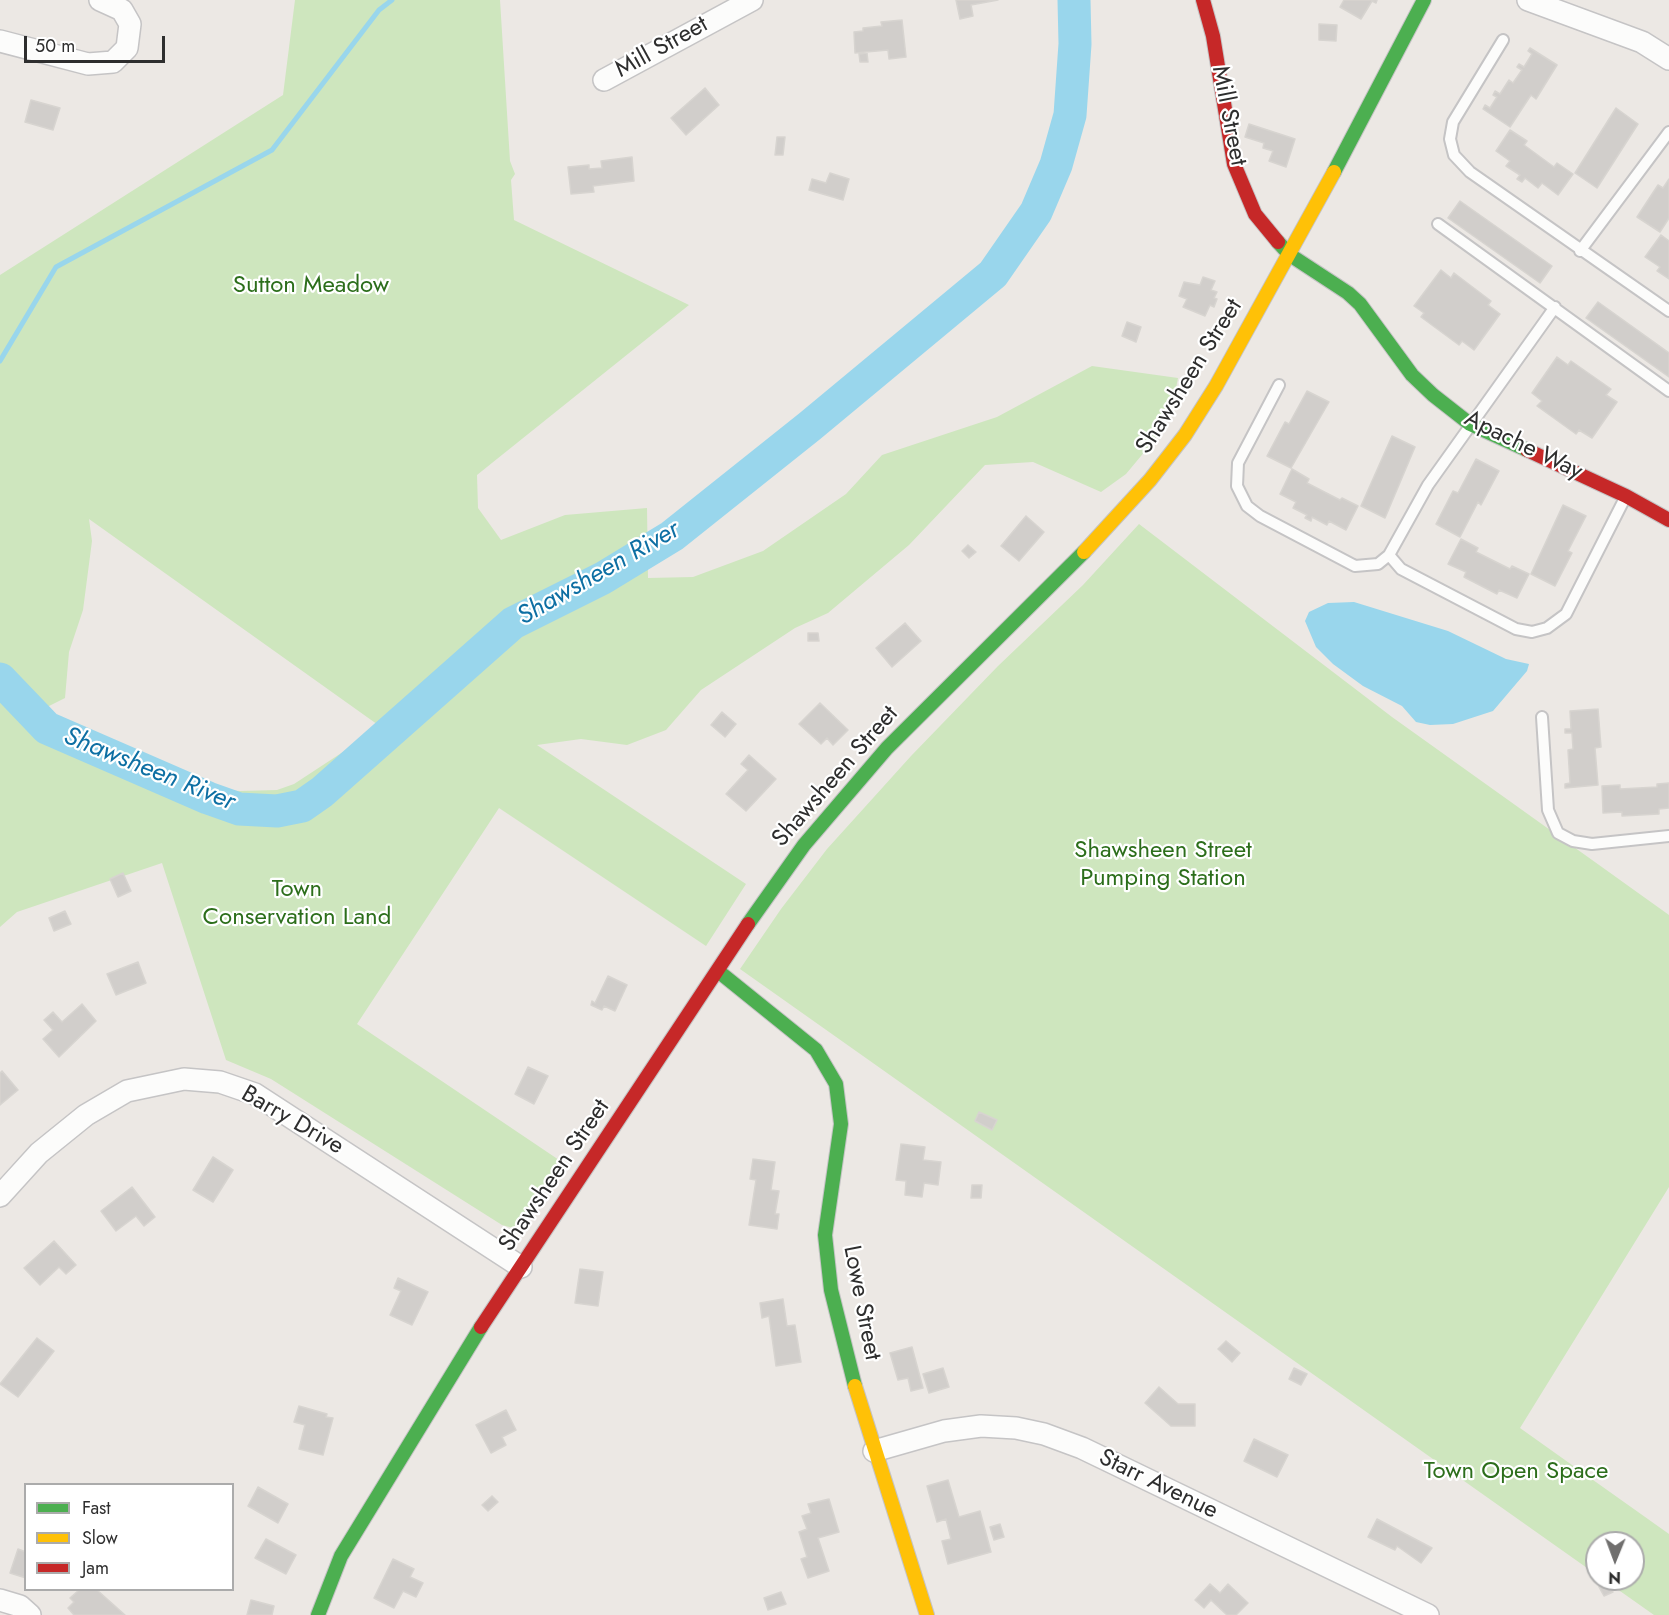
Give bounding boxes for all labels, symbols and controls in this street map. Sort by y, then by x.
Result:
street label: Mill Street [611,11,713,85]
scale bar [27,24,168,62]
text: 50 m [35,33,75,59]
street label: Mill Street [1204,64,1252,168]
park label: Sutton Meadow [233,272,389,300]
street label: Shawsheen Street [1131,294,1249,460]
street label: Apache Way [1459,405,1587,487]
water label: Shawsheen River [512,515,686,633]
street label: Shawsheen Street [767,701,905,853]
water label: Shawsheen River [59,721,239,819]
park label: Shawsheen Street Pumping Station [1074,837,1252,893]
park label: Town Conservation Land [203,876,391,932]
street label: Barry Drive [236,1080,348,1162]
street label: Shawsheen Street [493,1094,617,1258]
street label: Lowe Street [836,1243,886,1363]
street label: Starr Avenue [1094,1444,1222,1526]
park label: Town Open Space [1424,1458,1608,1486]
legend [24,1483,234,1591]
text: Fast [82,1495,111,1521]
text: Slow [82,1525,118,1551]
north arrow [1585,1531,1645,1591]
text: Jam [82,1555,109,1581]
text: N [1608,1566,1621,1589]

